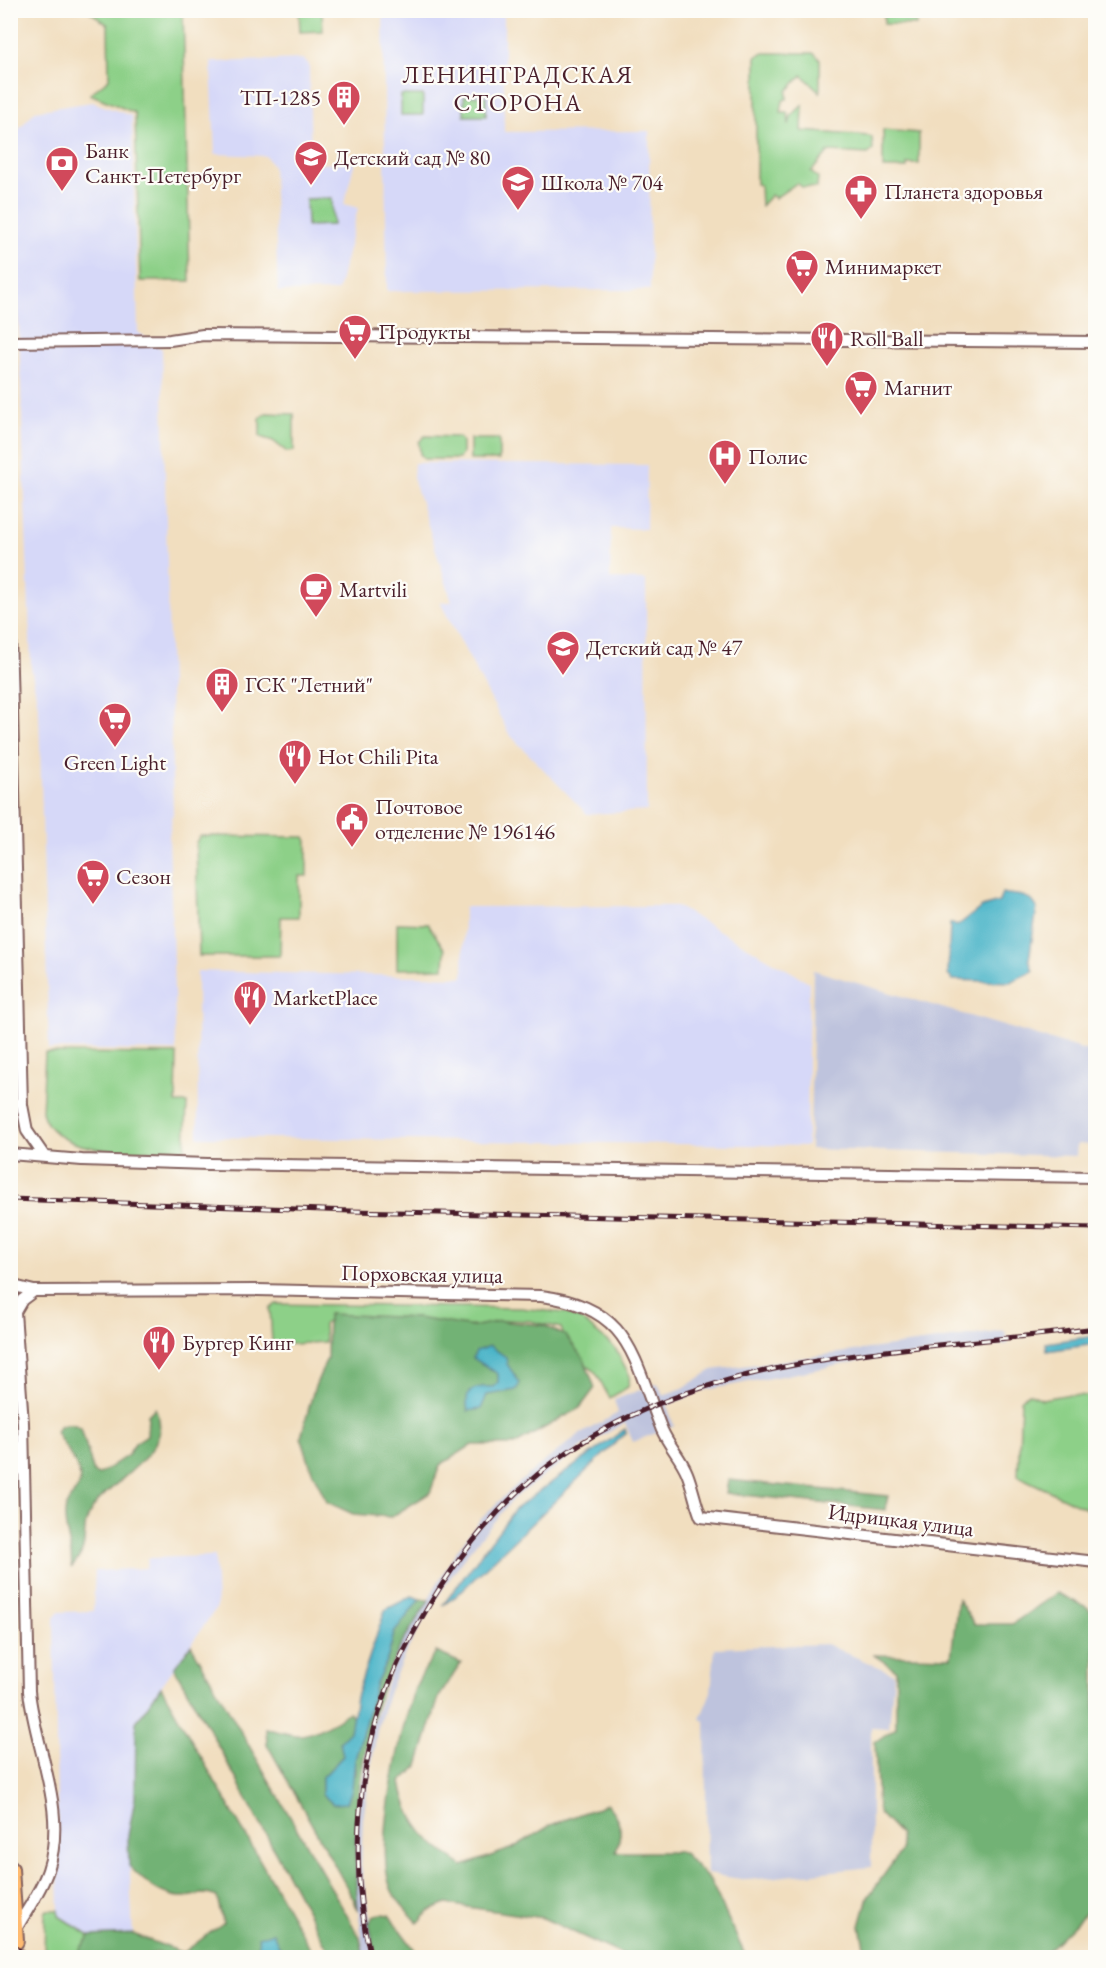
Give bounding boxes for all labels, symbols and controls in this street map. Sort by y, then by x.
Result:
district label: ЛЕНИНГРАДСКАЯ СТОРОНА [403,59,633,118]
building icon: ТП-1285 [326,79,362,126]
place label: ТП-1285 [240,83,321,112]
place label: Банк Санкт-Петербург [85,136,241,190]
school or university icon: Детский сад № 80 [293,139,329,186]
place label: Детский сад № 80 [334,143,491,172]
bank icon: Банк Санкт-Петербург [44,145,80,192]
school or university icon: Школа № 704 [500,164,536,211]
place label: Школа № 704 [541,168,664,197]
pharmacy icon: Планета здоровья [843,173,879,220]
place label: Планета здоровья [884,177,1043,206]
supermarket icon: Минимаркет [784,248,820,295]
place label: Минимаркет [825,252,941,281]
supermarket icon: Продукты [337,313,373,360]
place label: Продукты [378,317,471,346]
restaurant icon: Roll Ball [809,320,845,367]
place label: Roll Ball [850,324,923,353]
supermarket icon: Магнит [843,369,879,416]
place label: Магнит [884,373,952,402]
hospital icon: Полис [707,438,743,485]
place label: Полис [748,442,808,471]
cafe icon: Martvili [298,571,334,618]
place label: Martvili [339,575,407,604]
school or university icon: Детский сад № 47 [545,629,581,676]
place label: Детский сад № 47 [586,633,743,662]
building icon: ГСК "Летний" [204,666,240,713]
place label: ГСК "Летний" [245,670,373,699]
supermarket icon: Green Light [97,701,133,748]
restaurant icon: Hot Chili Pita [277,738,313,785]
place label: Hot Chili Pita [318,742,439,771]
place label: Green Light [64,748,166,777]
place label: Почтовое отделение № 196146 [375,792,555,846]
public building icon: Почтовое отделение № 196146 [334,801,370,848]
supermarket icon: Сезон [75,858,111,905]
place label: Сезон [116,862,171,891]
restaurant icon: MarketPlace [232,979,268,1026]
place label: MarketPlace [273,983,378,1012]
street label: Порховская улица [341,1258,503,1290]
restaurant icon: Бургер Кинг [141,1324,177,1371]
place label: Бургер Кинг [182,1328,294,1357]
street label: Идрицкая улица [826,1497,976,1543]

